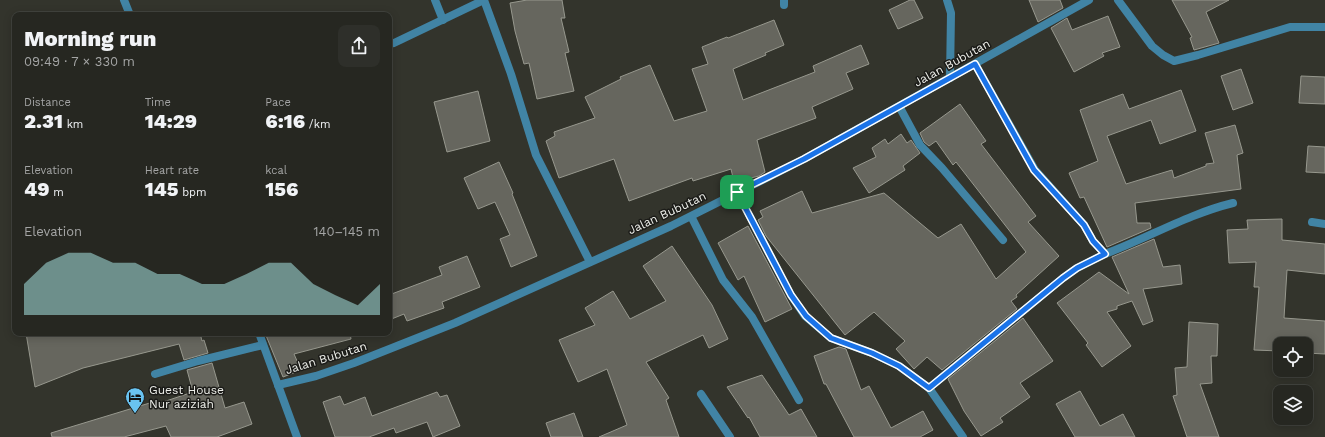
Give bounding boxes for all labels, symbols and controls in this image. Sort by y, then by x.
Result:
button: share [338,25,380,67]
text: Morning run [24,26,156,51]
street label: Jalan Bubutan [912,36,992,90]
text: 09:49 · 7 × 330 m [24,54,135,69]
text: Distance [24,96,71,109]
text: Time [145,96,171,109]
text: Pace [265,96,291,109]
text: 2.31 [24,109,63,133]
text: 14:29 [145,109,197,133]
text: 6:16 [265,109,305,133]
text: km [63,118,83,131]
text: /km [305,118,330,131]
text: Elevation [24,164,73,177]
text: Heart rate [145,164,199,177]
text: kcal [265,164,287,177]
pin [720,175,754,209]
text: 49 [24,177,50,201]
text: 145 [145,177,178,201]
text: 156 [265,177,298,201]
icon: arrive [726,181,748,203]
text: m [50,186,64,199]
text: bpm [178,186,206,199]
street label: Jalan Bubutan [626,189,708,237]
text: Elevation [24,224,82,239]
text: 140–145 m [313,224,380,239]
map controls [1273,337,1313,425]
button: locate [1273,337,1313,377]
street label: Jalan Bubutan [283,339,369,377]
place label: Guest House Nur aziziah [149,383,224,411]
button: layers [1273,385,1313,425]
hotel icon: Guest House Nur aziziah [124,386,146,414]

